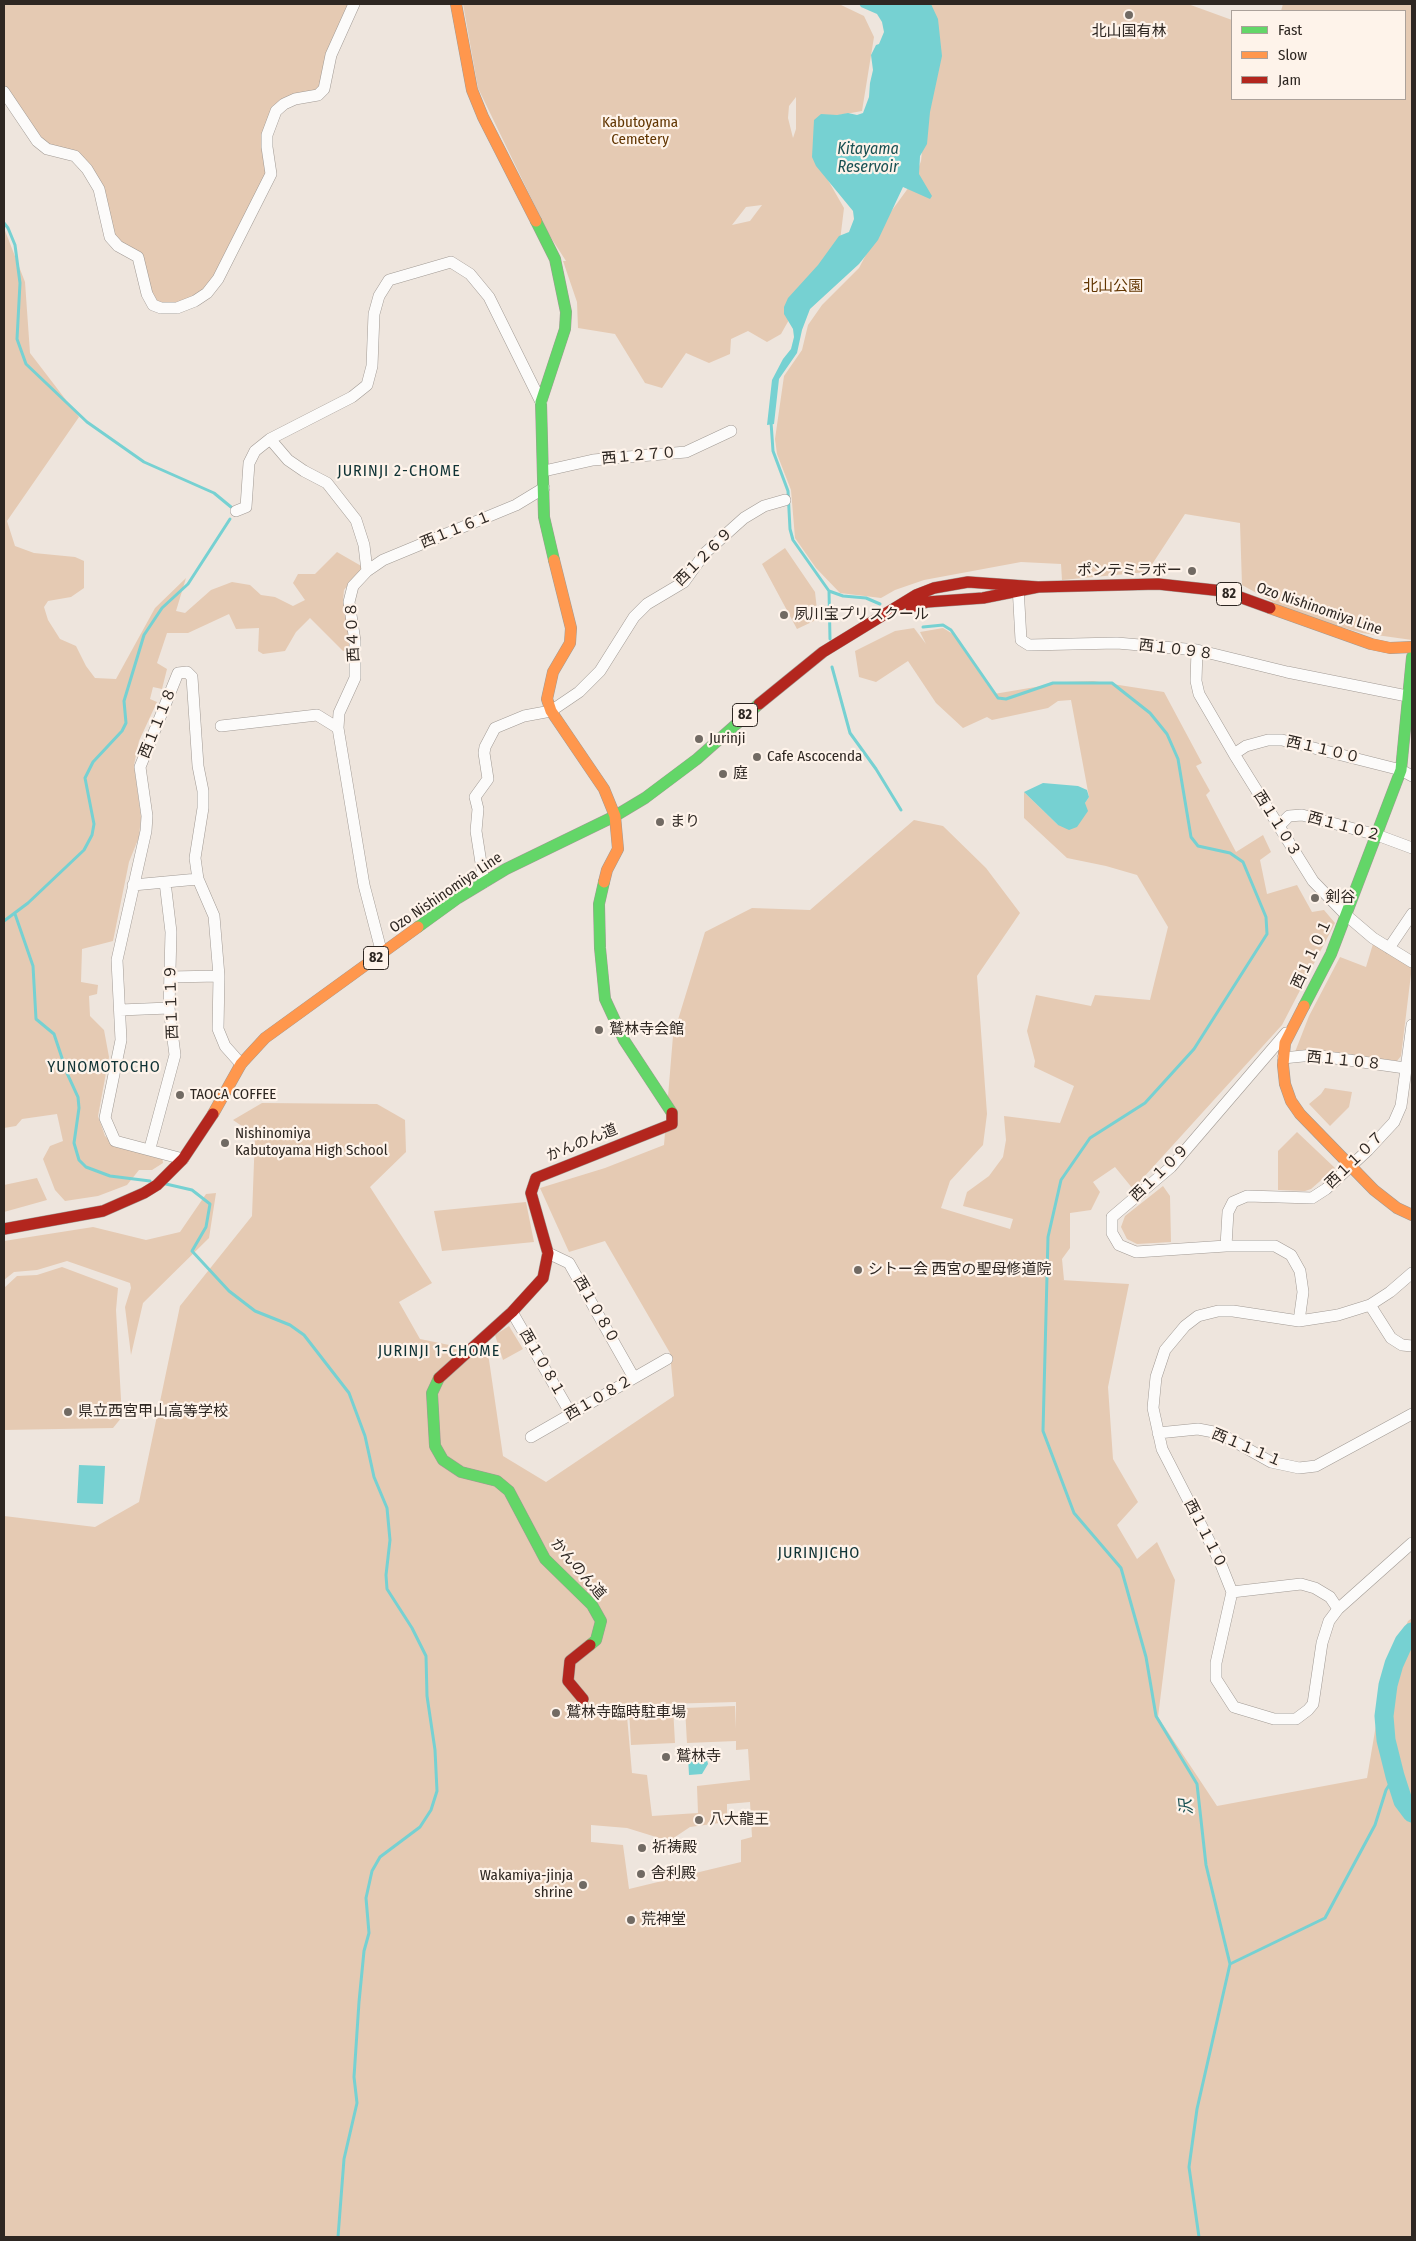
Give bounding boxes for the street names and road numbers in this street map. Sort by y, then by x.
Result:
street label: 西１２７０ [601,444,677,468]
street label: 西１１６１ [418,508,494,552]
street label: 西１２６９ [671,524,737,590]
street label: Ozo Nishinomiya Line [1254,579,1384,639]
road number: 82 [1216,582,1242,606]
street label: 西４０８ [342,602,364,662]
street label: 西１０９８ [1138,636,1214,664]
street label: 西１１１８ [136,685,180,761]
road number: 82 [732,704,758,726]
street label: 西１１００ [1284,733,1362,767]
street label: 西１１０３ [1249,787,1305,861]
street label: 西１１０２ [1305,809,1383,845]
street label: Ozo Nishinomiya Line [386,849,506,937]
street label: 西１１０１ [1288,916,1336,992]
road number: 82 [364,946,388,970]
street label: 西１１１９ [162,964,182,1040]
street label: 西１１０８ [1306,1048,1382,1074]
street label: かんのん道 [544,1121,620,1165]
street label: 西１１０７ [1322,1127,1388,1193]
street label: 西１１０９ [1127,1140,1193,1206]
street label: 西１０８０ [569,1273,623,1347]
street label: 西１０８１ [515,1326,569,1400]
street label: 西１０８２ [562,1371,636,1425]
street label: 西１１１１ [1209,1425,1285,1471]
street label: 西１１１０ [1180,1497,1230,1571]
street label: かんのん道 [547,1535,609,1603]

